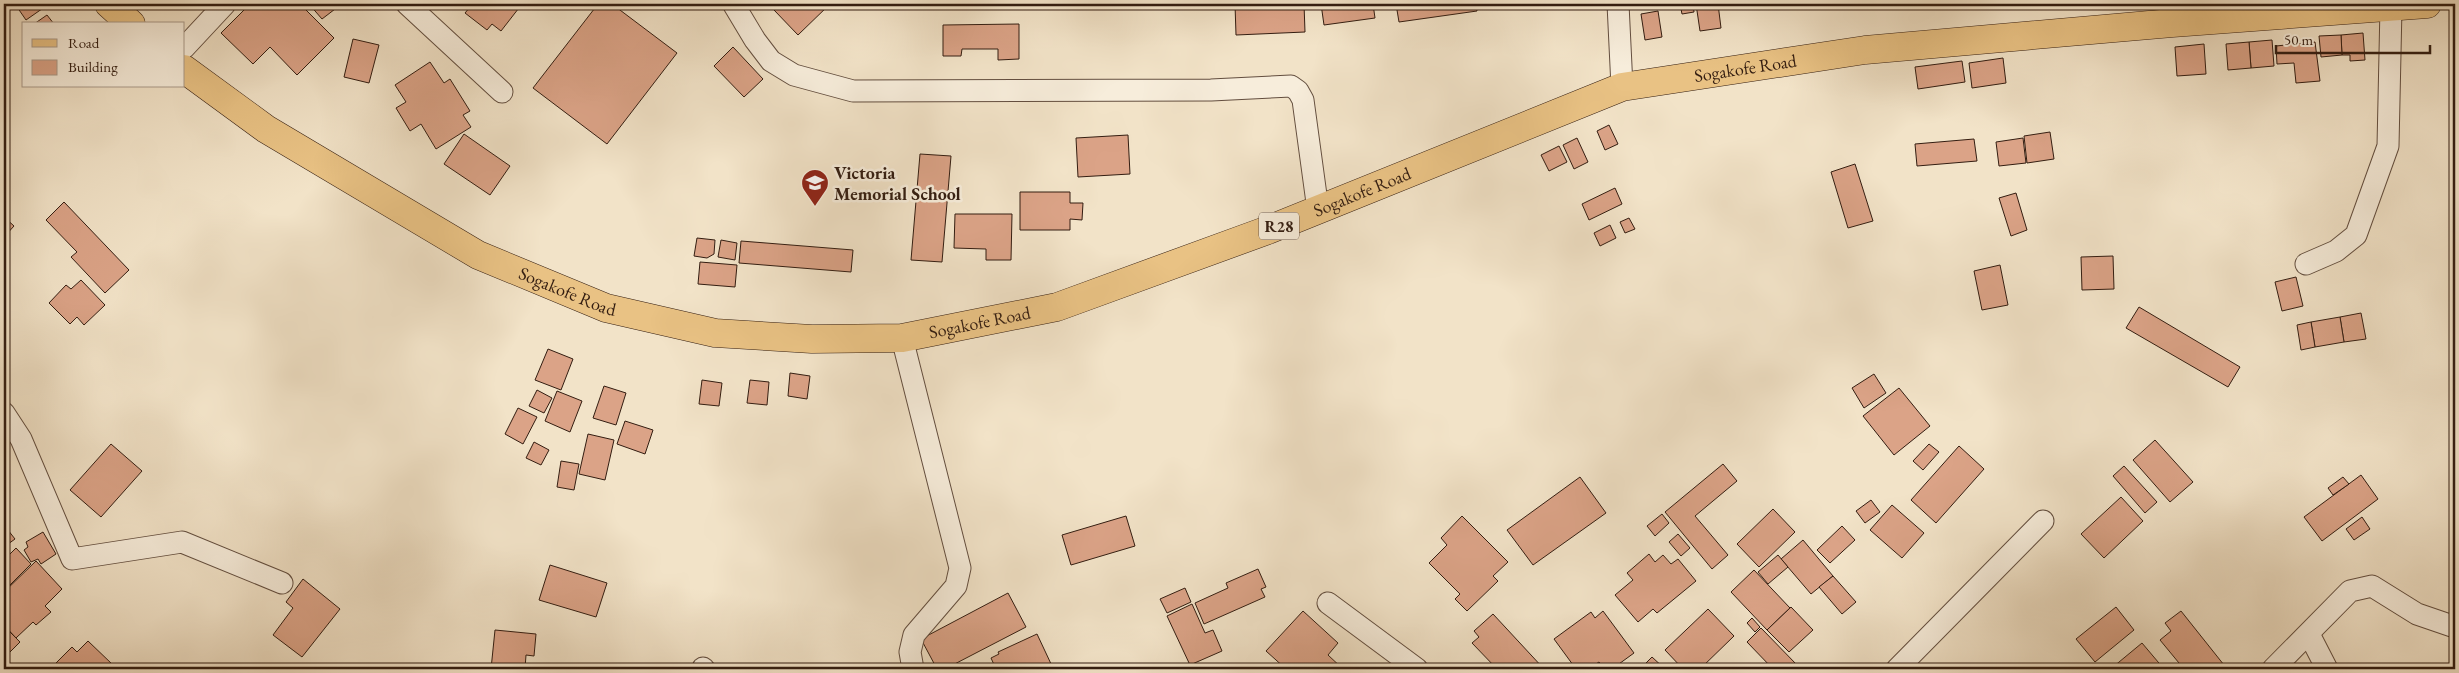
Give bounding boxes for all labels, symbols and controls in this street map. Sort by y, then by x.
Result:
legend [22,22,185,88]
scale bar [2276,22,2430,54]
text: 50 m [2284,30,2313,49]
text: Road [68,33,100,52]
street label: Sogakofe Road [1692,48,1799,87]
text: Building [68,57,118,76]
place label: Victoria Memorial School [834,161,961,205]
street label: Sogakofe Road [1310,161,1415,222]
school or university icon: Victoria Memorial School [800,168,830,207]
road number: R28 [1259,212,1299,240]
street label: Sogakofe Road [515,261,619,321]
street label: Sogakofe Road [927,300,1033,343]

